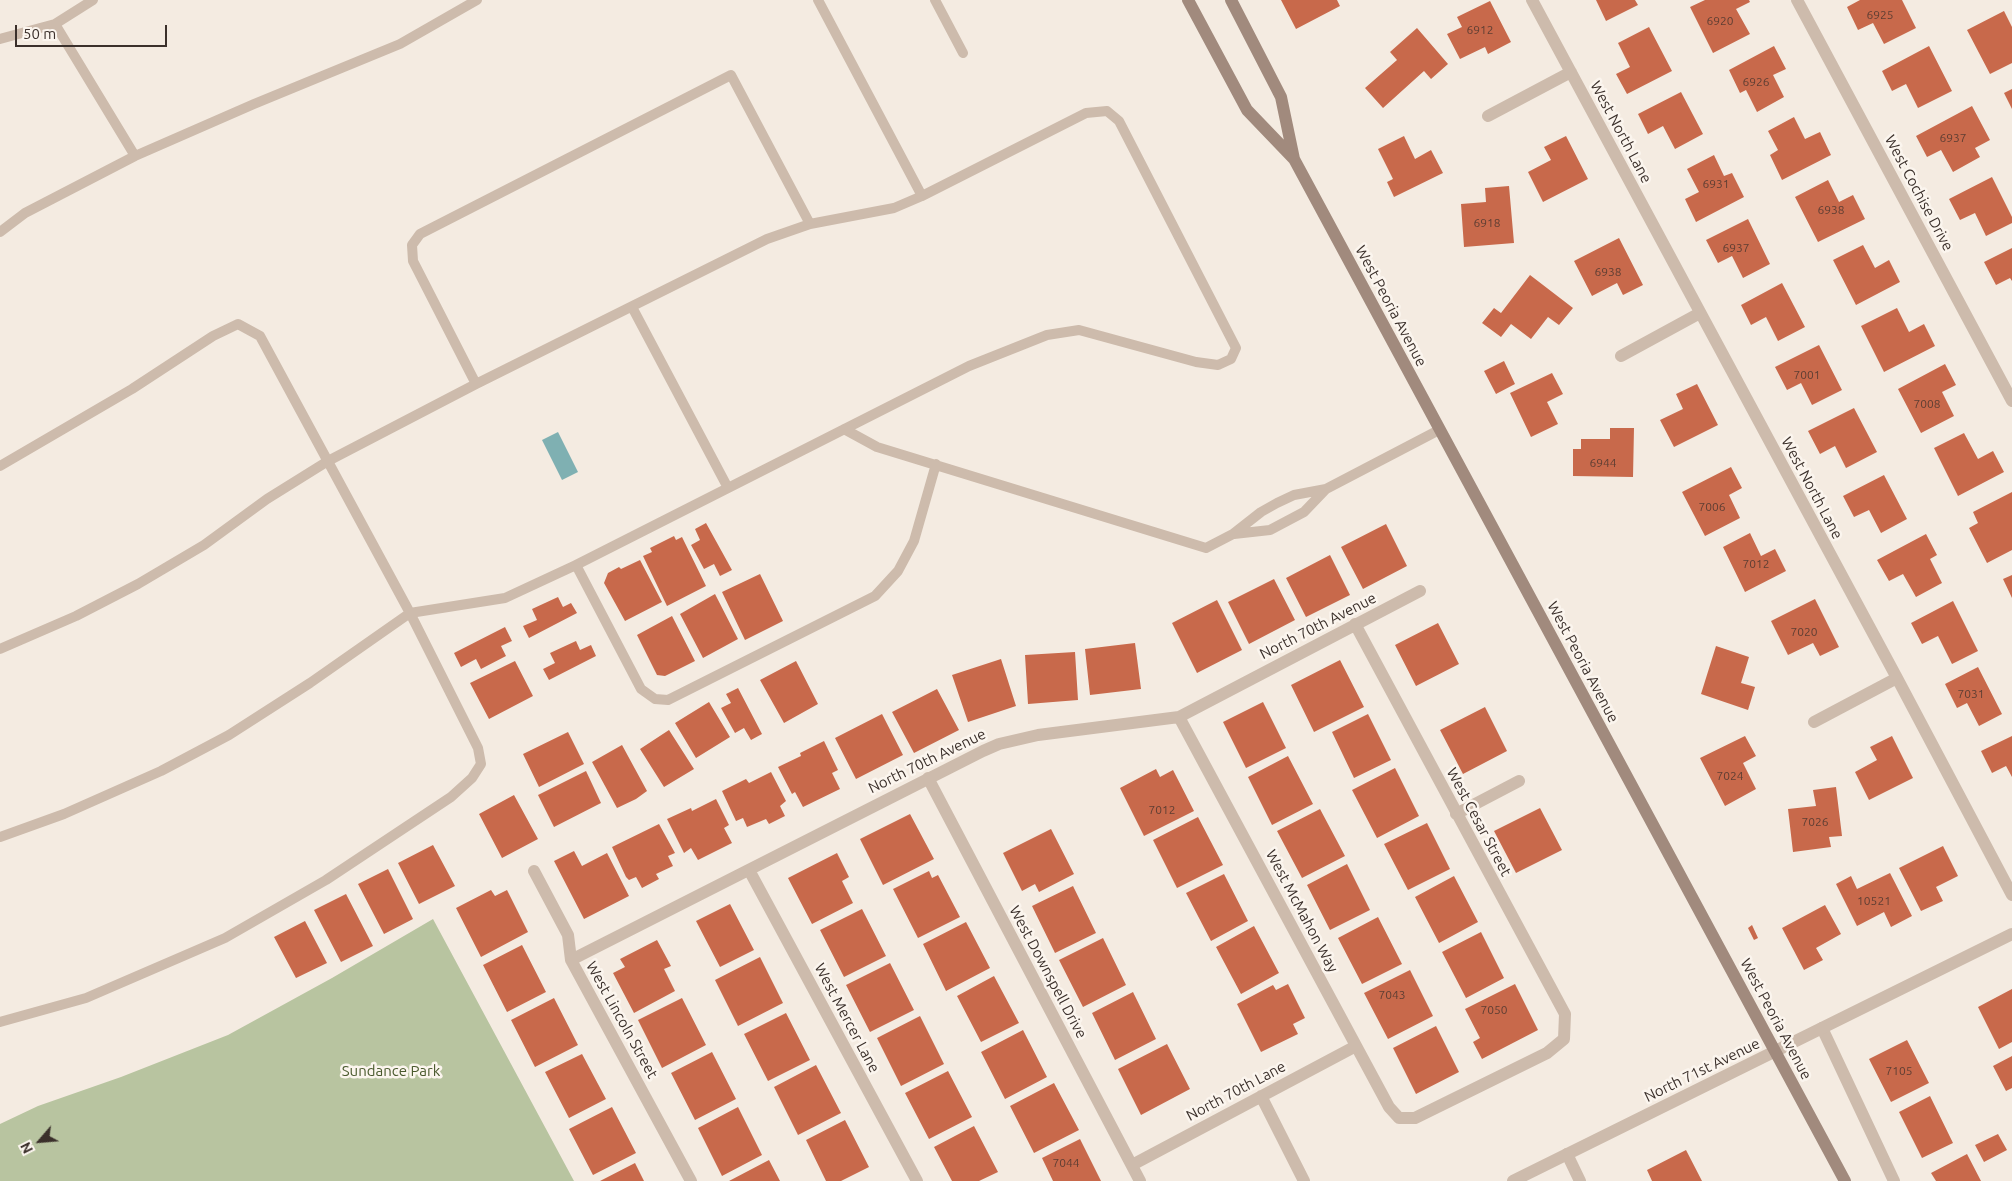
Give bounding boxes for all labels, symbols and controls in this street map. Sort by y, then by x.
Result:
house number: 6925 [1866,8,1894,22]
house number: 6920 [1706,14,1734,28]
scale bar [18,15,170,47]
house number: 6912 [1466,23,1494,37]
text: 50 m [23,25,56,42]
house number: 6926 [1742,75,1770,89]
street label: West North Lane [1587,78,1655,186]
house number: 6937 [1939,131,1967,145]
street label: West Cochise Drive [1881,132,1957,254]
house number: 6931 [1702,177,1730,191]
house number: 6938 [1817,203,1845,217]
house number: 6918 [1473,216,1501,230]
house number: 6937 [1722,241,1750,255]
street label: West Peoria Avenue [1351,242,1431,370]
house number: 6938 [1594,265,1622,279]
house number: 7001 [1793,368,1821,382]
house number: 7008 [1913,397,1941,411]
street label: West North Lane [1778,434,1846,542]
house number: 6944 [1589,456,1617,470]
house number: 7006 [1698,500,1726,514]
house number: 7012 [1742,557,1770,571]
street label: North 70th Avenue [1257,589,1379,663]
street label: West Peoria Avenue [1543,598,1623,726]
house number: 7020 [1790,625,1818,639]
house number: 7031 [1957,687,1985,701]
street label: North 70th Avenue [865,725,989,797]
street label: West Cesar Street [1443,765,1515,879]
house number: 7024 [1716,769,1744,783]
house number: 7012 [1148,803,1176,817]
house number: 7026 [1801,815,1829,829]
street label: West McMahon Way [1262,847,1342,975]
house number: 10521 [1857,894,1891,908]
street label: West Downspell Drive [1005,903,1091,1041]
street label: West Peoria Avenue [1736,955,1816,1083]
street label: West Lincoln Street [582,958,662,1082]
street label: West Mercer Lane [811,960,883,1076]
house number: 7043 [1378,988,1406,1002]
house number: 7050 [1480,1003,1508,1017]
street label: North 71st Avenue [1641,1034,1763,1106]
street label: North 70th Lane [1183,1057,1289,1125]
park label: Sundance Park [342,1062,440,1080]
house number: 7105 [1885,1064,1913,1078]
north arrow [15,1116,65,1166]
text: N [17,1140,36,1156]
house number: 7044 [1052,1156,1080,1170]

